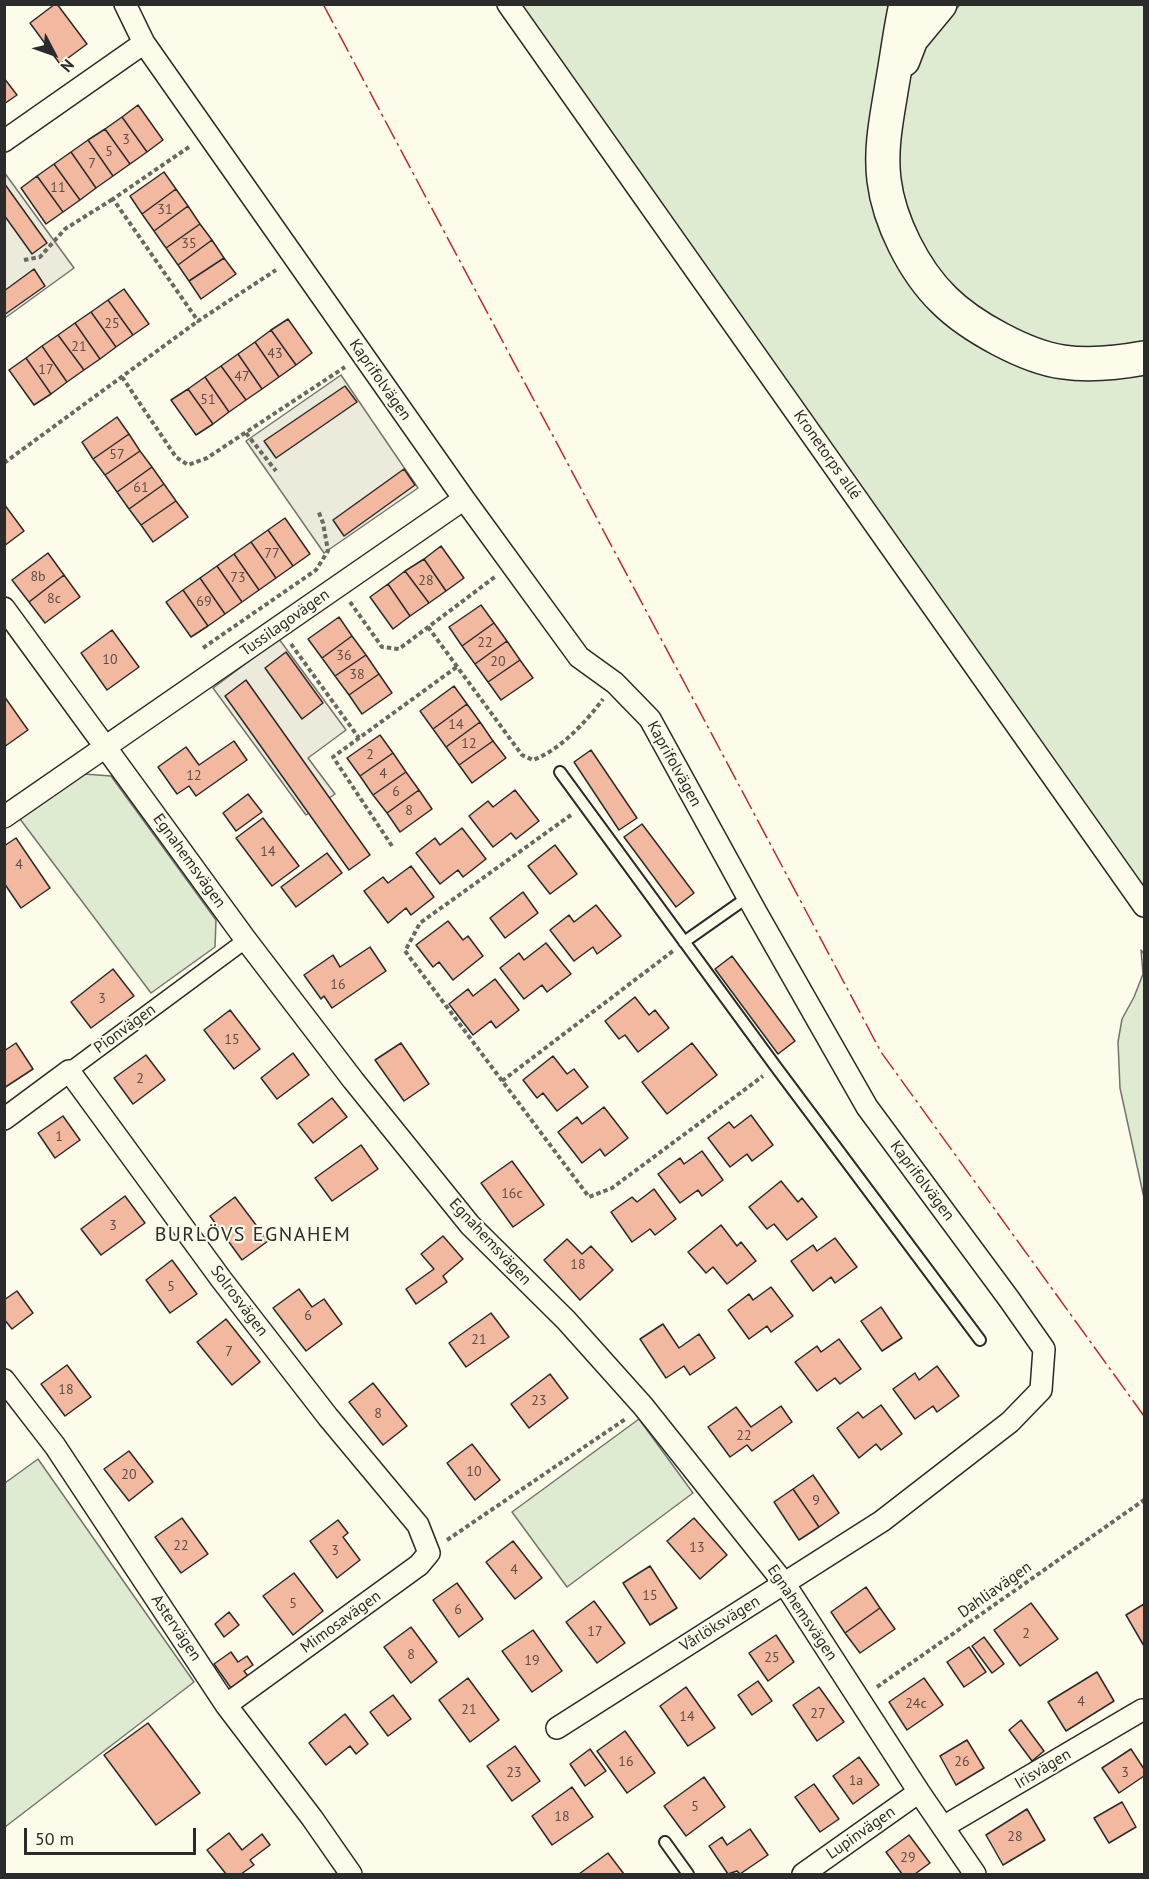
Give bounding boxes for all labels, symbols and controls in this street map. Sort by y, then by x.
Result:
north arrow [24,24,84,84]
text: N [57,55,79,76]
house number: 3 [122,132,130,148]
house number: 5 [105,144,113,160]
house number: 7 [88,156,96,172]
house number: 11 [50,180,66,196]
house number: 31 [157,202,173,218]
house number: 35 [181,236,197,252]
house number: 25 [104,316,120,332]
street label: Kaprifolvägen [345,336,415,424]
house number: 21 [71,339,87,355]
house number: 43 [267,346,283,362]
house number: 17 [38,362,54,378]
house number: 47 [234,369,250,385]
house number: 51 [200,392,216,408]
street label: Kronetorps allé [789,407,865,503]
house number: 57 [109,447,125,463]
house number: 61 [133,480,149,496]
house number: 77 [264,546,280,562]
house number: 8b [30,569,46,585]
house number: 73 [230,570,246,586]
house number: 28 [418,573,434,589]
street label: Tussilagovägen [237,585,333,661]
house number: 8c [47,591,61,607]
house number: 69 [196,594,212,610]
house number: 22 [477,635,493,651]
house number: 36 [336,648,352,664]
house number: 10 [102,652,118,668]
house number: 20 [490,654,506,670]
house number: 38 [349,667,365,683]
house number: 14 [448,717,464,733]
street label: Kaprifolvägen [643,718,705,810]
house number: 12 [461,736,477,752]
house number: 2 [366,747,374,763]
house number: 4 [379,766,387,782]
house number: 12 [186,768,202,784]
house number: 6 [392,784,400,800]
house number: 8 [405,803,413,819]
street label: Egnahemsvägen [148,810,230,912]
house number: 14 [260,844,276,860]
house number: 4 [15,857,23,873]
house number: 16 [330,977,346,993]
house number: 3 [98,991,106,1007]
street label: Pionvägen [90,1000,160,1058]
house number: 15 [224,1032,240,1048]
house number: 2 [136,1071,144,1087]
house number: 1 [55,1129,63,1145]
street label: Kaprifolvägen [886,1137,958,1225]
house number: 16c [501,1186,523,1202]
street label: Egnahemsvägen [445,1195,535,1289]
house number: 3 [109,1218,117,1234]
district label: BURLÖVS EGNAHEM [155,1223,351,1247]
house number: 18 [570,1257,586,1273]
street label: Solrosvägen [206,1262,272,1340]
house number: 5 [167,1279,175,1295]
house number: 6 [304,1308,312,1324]
house number: 21 [471,1332,487,1348]
house number: 7 [225,1344,233,1360]
house number: 18 [58,1382,74,1398]
house number: 23 [531,1393,547,1409]
house number: 8 [374,1406,382,1422]
house number: 22 [736,1428,752,1444]
house number: 10 [466,1464,482,1480]
house number: 20 [121,1467,137,1483]
house number: 9 [812,1493,820,1509]
house number: 22 [173,1538,189,1554]
house number: 13 [689,1540,705,1556]
house number: 3 [331,1543,339,1559]
street label: Dahliavägen [955,1558,1035,1622]
street label: Egnahemsvägen [763,1561,841,1665]
house number: 4 [510,1562,518,1578]
street label: Mimosavägen [297,1587,385,1657]
house number: 15 [642,1588,658,1604]
street label: Astervägen [147,1591,205,1665]
street label: Vårlöksvägen [677,1592,763,1656]
house number: 5 [289,1596,297,1612]
house number: 6 [454,1602,462,1618]
house number: 17 [587,1624,603,1640]
house number: 2 [1022,1626,1030,1642]
house number: 8 [407,1647,415,1663]
house number: 25 [764,1650,780,1666]
house number: 19 [524,1653,540,1669]
house number: 4 [1077,1694,1085,1710]
house number: 24c [905,1696,927,1712]
house number: 21 [461,1702,477,1718]
house number: 27 [810,1706,826,1722]
house number: 14 [679,1709,695,1725]
street label: Irisvägen [1011,1745,1075,1793]
house number: 16 [618,1754,634,1770]
house number: 26 [954,1754,970,1770]
house number: 23 [506,1765,522,1781]
house number: 3 [1121,1765,1129,1781]
house number: 1a [849,1773,863,1789]
house number: 5 [691,1799,699,1815]
street label: Lupinvägen [823,1802,899,1864]
house number: 18 [554,1809,570,1825]
scale bar [27,1816,200,1854]
text: 50 m [35,1827,74,1850]
house number: 28 [1007,1829,1023,1845]
house number: 29 [900,1850,916,1866]

